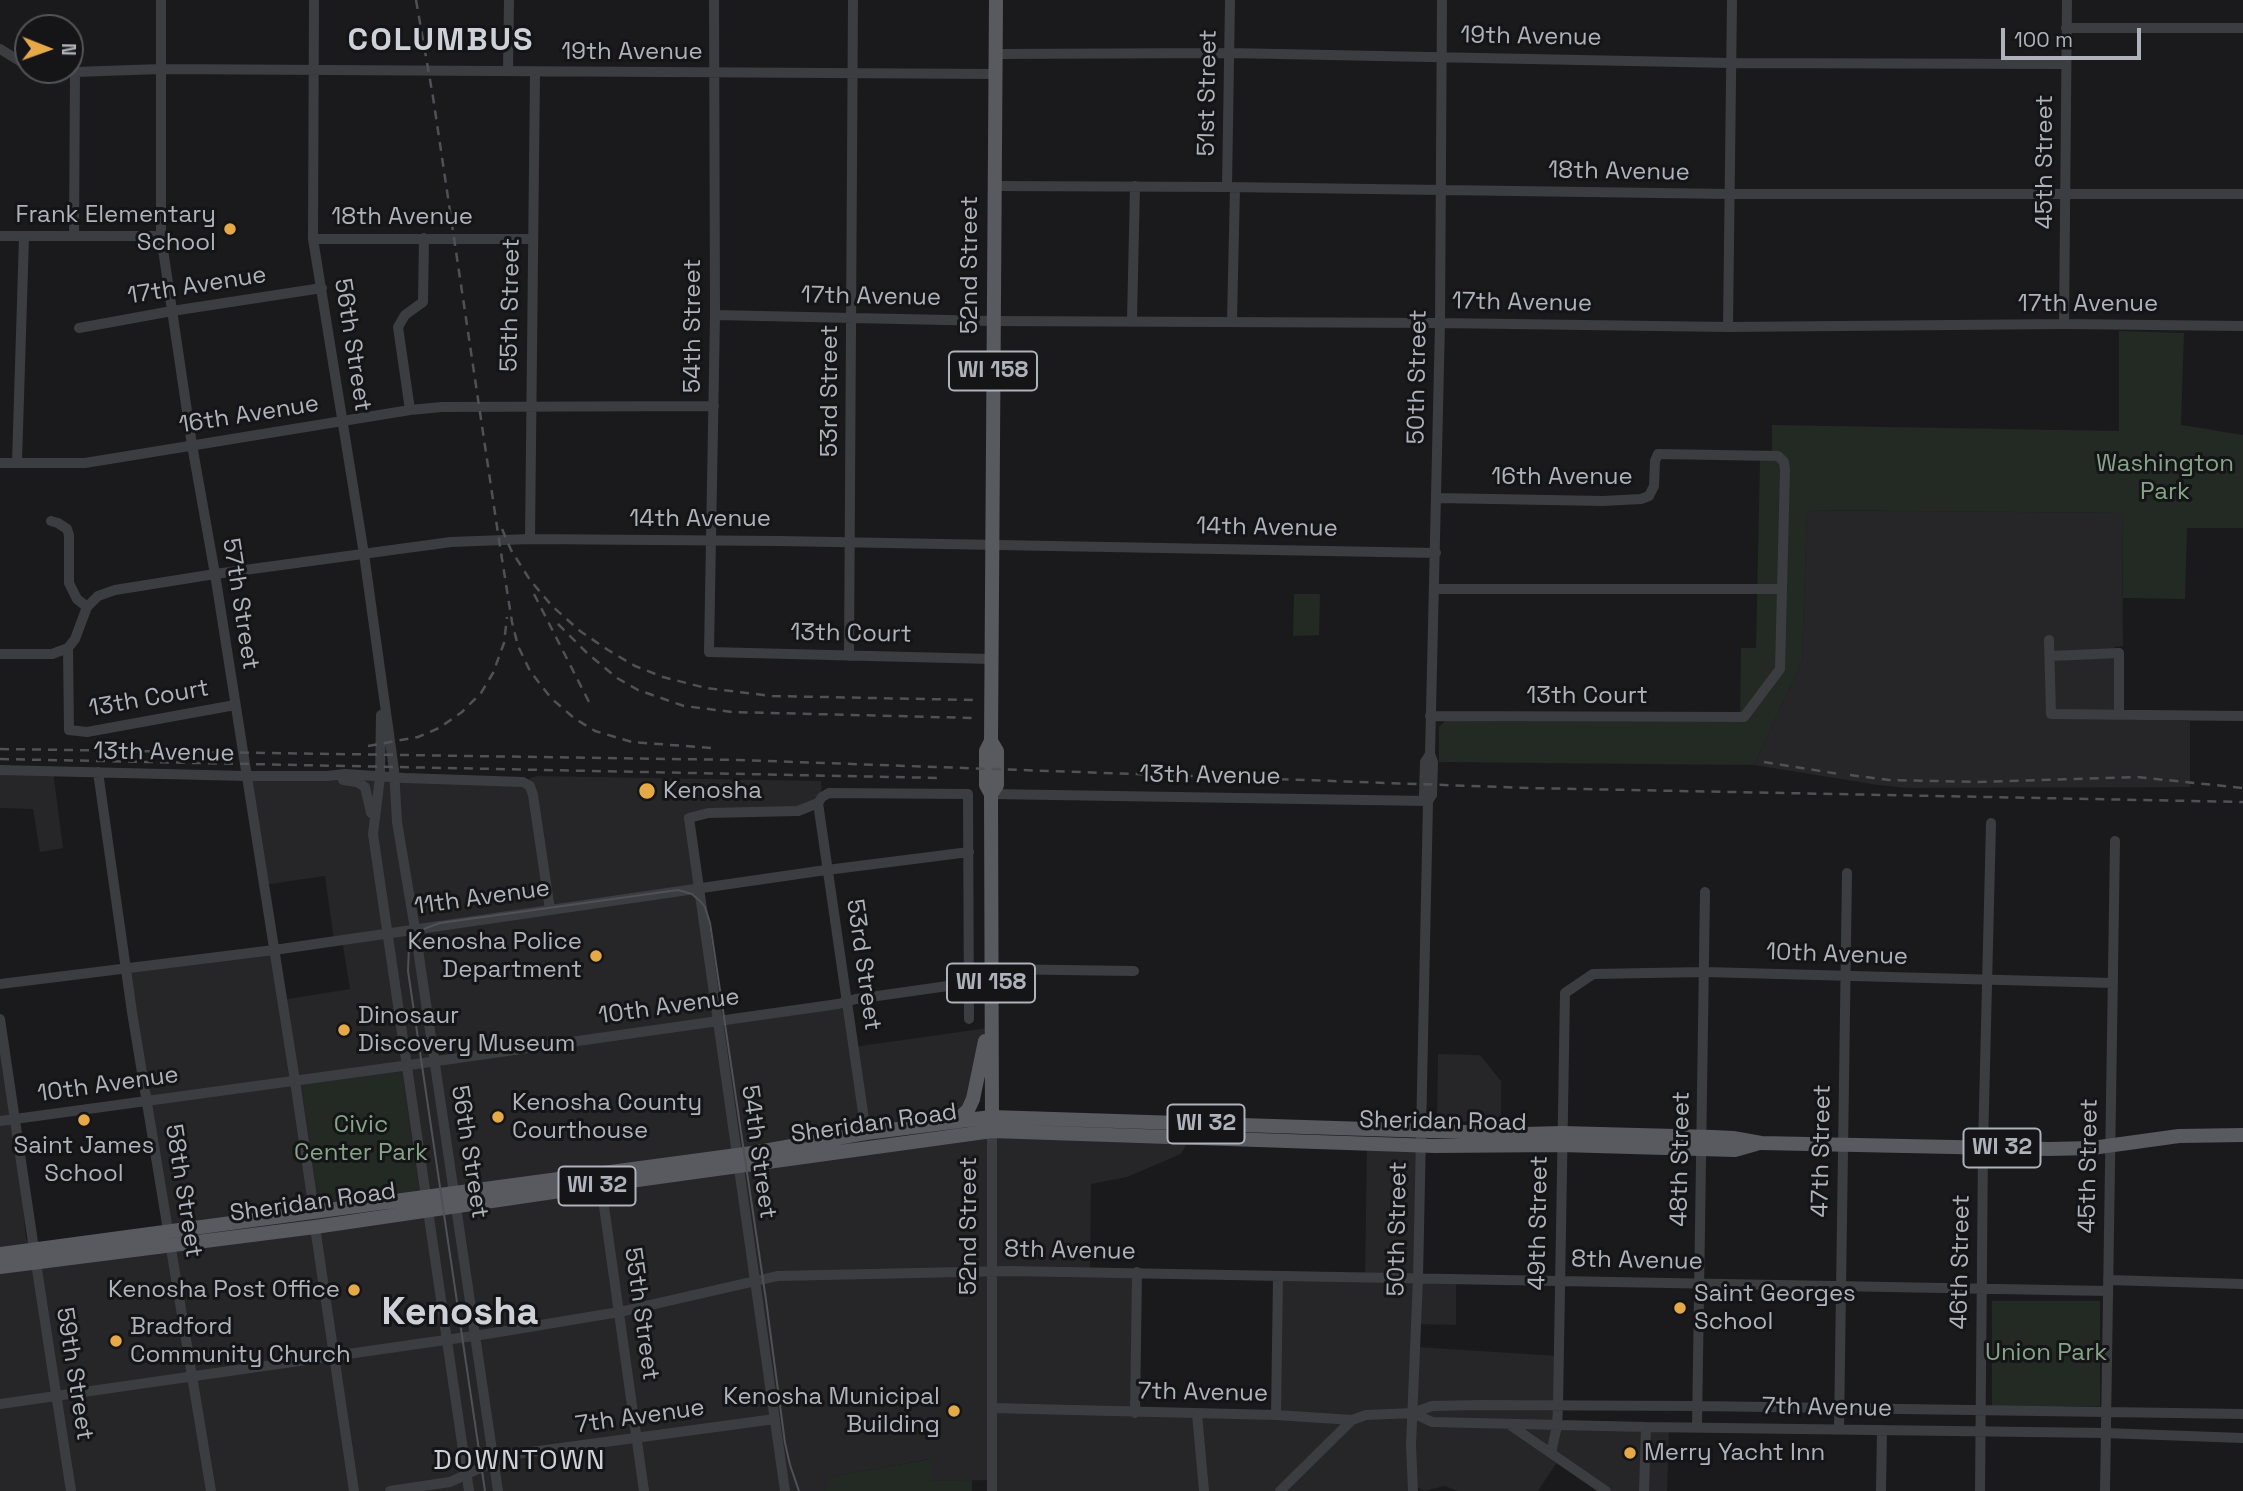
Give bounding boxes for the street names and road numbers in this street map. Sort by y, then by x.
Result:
street label: 19th Avenue [1460,21,1602,53]
street label: 51st Street [1192,29,1224,157]
street label: 19th Avenue [561,38,703,66]
street label: 45th Street [2031,95,2059,229]
street label: 18th Avenue [1548,156,1690,188]
street label: 52nd Street [956,196,984,334]
street label: 18th Avenue [331,203,473,231]
street label: 55th Street [495,238,527,372]
street label: 54th Street [679,259,707,393]
street label: 17th Avenue [125,261,269,311]
street label: 56th Street [327,276,377,414]
street label: 17th Avenue [801,281,941,313]
street label: 17th Avenue [1452,287,1592,319]
street label: 17th Avenue [2018,290,2158,318]
street label: 50th Street [1402,309,1434,445]
street label: 53rd Street [816,325,844,457]
road number: WI 158 [949,352,1037,390]
street label: 16th Avenue [177,390,321,440]
street label: 16th Avenue [1491,463,1633,491]
street label: 14th Avenue [629,505,771,533]
street label: 14th Avenue [1196,512,1338,544]
street label: 57th Street [215,536,265,672]
street label: 13th Court [790,619,912,649]
street label: 13th Court [87,674,211,724]
street label: 13th Court [1526,682,1648,710]
street label: 13th Avenue [93,737,235,769]
street label: 13th Avenue [1139,760,1281,792]
street label: 11th Avenue [412,874,552,922]
street label: 53rd Street [840,897,886,1033]
street label: 10th Avenue [1765,938,1909,972]
road number: WI 158 [947,964,1035,1002]
street label: 10th Avenue [597,983,741,1031]
street label: 10th Avenue [36,1061,180,1109]
street label: 56th Street [444,1083,494,1221]
street label: 54th Street [734,1083,782,1221]
street label: 47th Street [1806,1084,1838,1218]
street label: 48th Street [1665,1091,1697,1227]
street label: Sheridan Road [789,1098,959,1150]
street label: 45th Street [2073,1098,2105,1234]
road number: WI 32 [1168,1105,1244,1144]
street label: Sheridan Road [1359,1106,1527,1138]
street label: 58th Street [158,1122,208,1260]
road number: WI 32 [1964,1128,2040,1168]
street label: 49th Street [1523,1155,1555,1291]
street label: 52nd Street [955,1157,983,1295]
street label: 50th Street [1382,1161,1414,1297]
road number: WI 32 [558,1166,636,1205]
street label: Sheridan Road [228,1177,398,1229]
street label: 46th Street [1945,1194,1977,1330]
street label: 8th Avenue [1004,1235,1136,1267]
street label: 8th Avenue [1571,1245,1703,1277]
street label: 55th Street [617,1246,665,1382]
street label: 59th Street [49,1305,99,1443]
street label: 7th Avenue [1138,1377,1268,1409]
street label: 7th Avenue [1762,1392,1892,1424]
street label: 7th Avenue [574,1394,706,1440]

